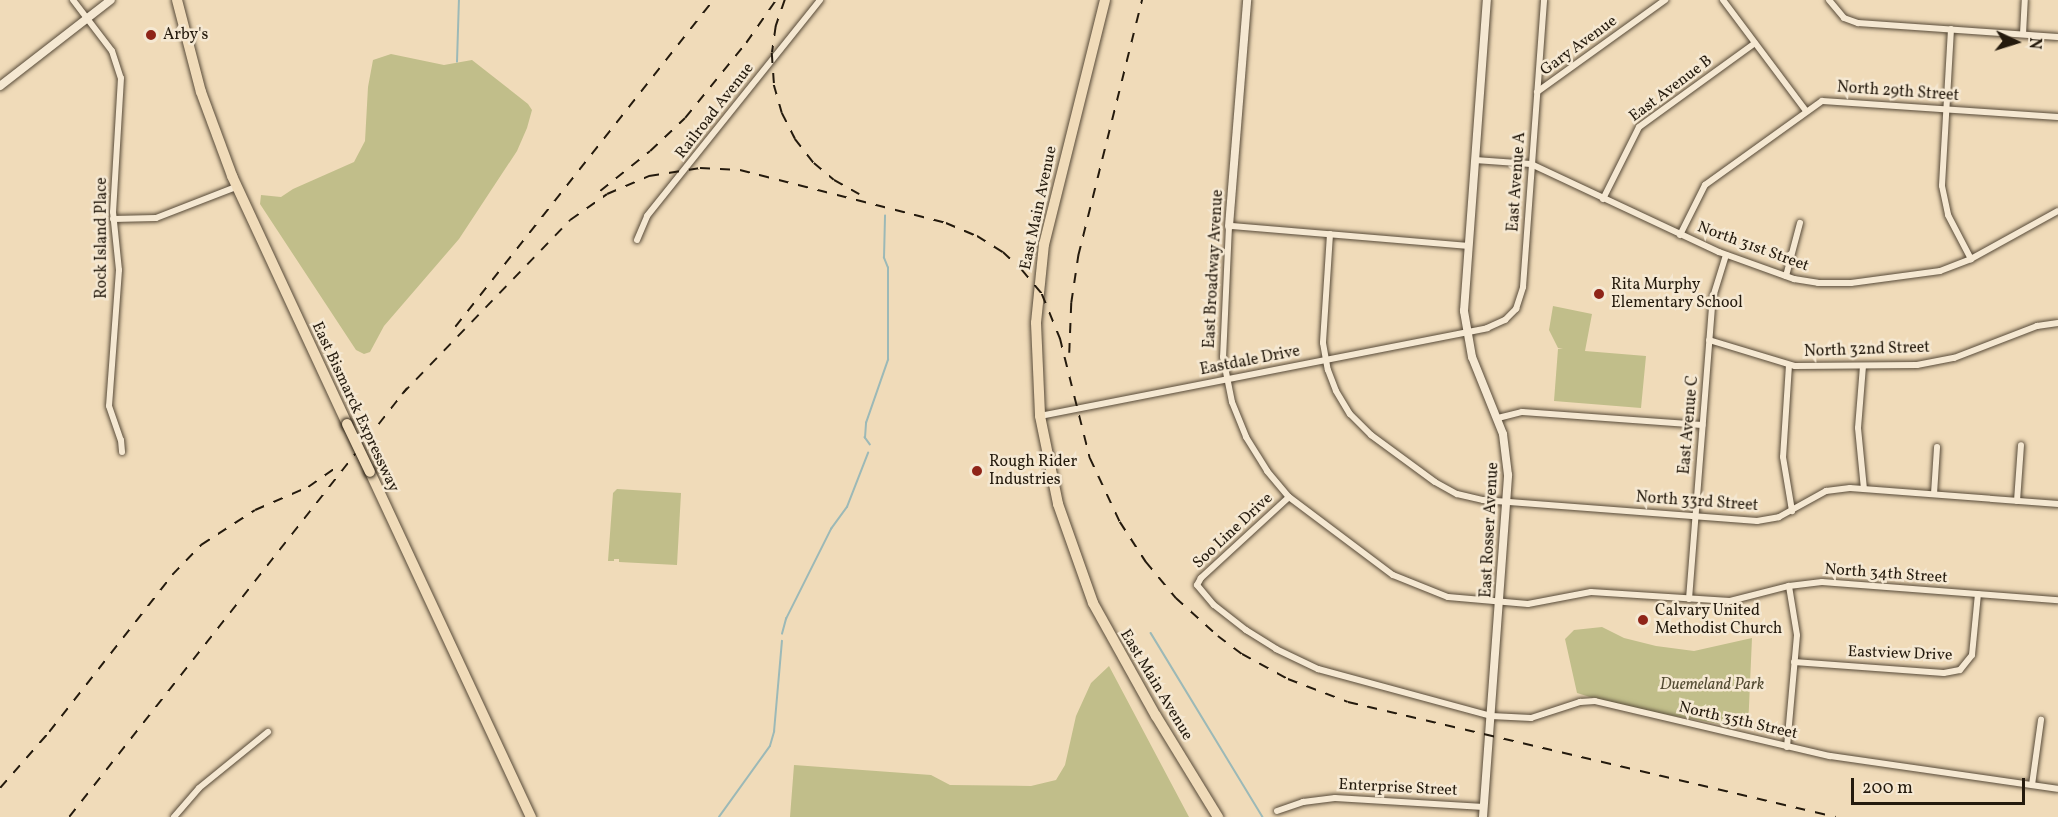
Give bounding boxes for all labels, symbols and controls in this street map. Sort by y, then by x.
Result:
street label: Gary Avenue [1537,12,1621,80]
north arrow [1986,12,2046,72]
place label: Arby's [163,25,208,45]
marker: Arby's [144,28,158,42]
text: N [2023,37,2045,50]
street label: East Avenue B [1626,52,1716,126]
street label: Railroad Avenue [672,59,758,163]
street label: North 29th Street [1836,78,1960,106]
street label: East Avenue A [1504,131,1530,233]
street label: East Main Avenue [1017,144,1061,272]
street label: Rock Island Place [92,177,112,299]
street label: East Broadway Avenue [1200,189,1228,349]
street label: North 31st Street [1695,218,1811,276]
place label: Rita Murphy Elementary School [1611,275,1743,313]
marker: Rita Murphy Elementary School [1592,287,1606,301]
street label: East Bismarck Expressway [307,319,403,495]
street label: North 32nd Street [1804,338,1930,362]
street label: Eastdale Drive [1198,342,1302,380]
street label: East Avenue C [1675,375,1703,475]
place label: Rough Rider Industries [989,452,1077,490]
street label: East Rosser Avenue [1477,462,1503,598]
marker: Rough Rider Industries [970,464,984,478]
street label: North 33rd Street [1635,488,1759,516]
street label: Soo Line Drive [1189,489,1277,573]
street label: North 34th Street [1824,560,1948,588]
place label: Calvary United Methodist Church [1655,601,1782,639]
marker: Calvary United Methodist Church [1636,613,1650,627]
street label: East Main Avenue [1115,626,1197,744]
street label: Eastview Drive [1847,643,1953,665]
park label: Duemeland Park [1660,675,1764,695]
street label: North 35th Street [1677,698,1799,744]
scale bar [1854,766,2028,804]
street label: Enterprise Street [1338,775,1458,801]
text: 200 m [1862,776,1913,801]

